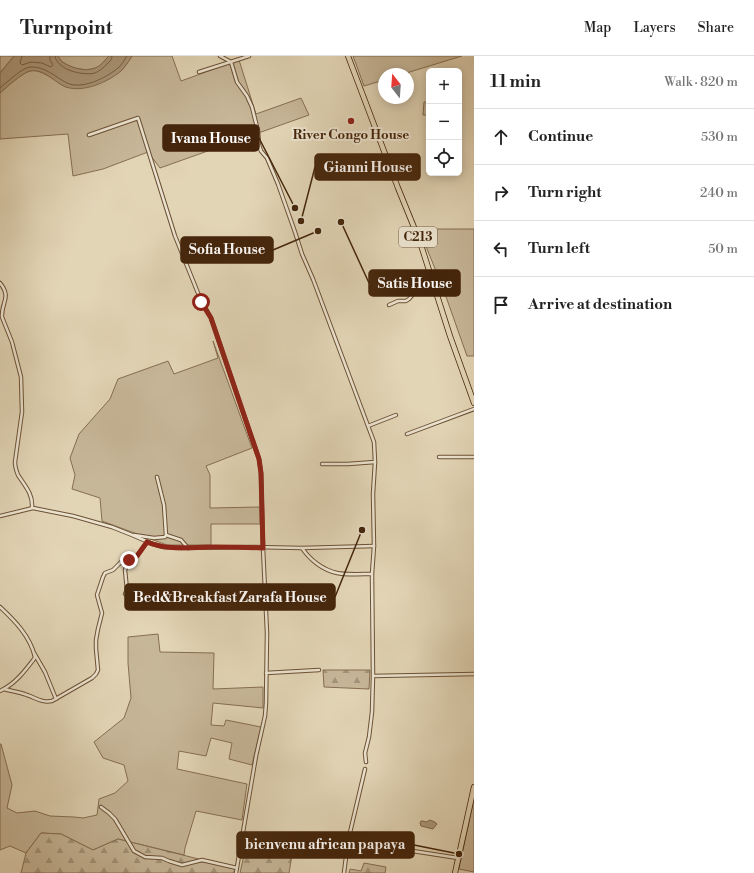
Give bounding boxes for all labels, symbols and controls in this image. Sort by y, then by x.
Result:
text: Turnpoint [20,16,113,40]
text: Map [584,19,611,37]
text: Layers [633,19,676,37]
text: Share [698,19,734,37]
north arrow [378,68,414,104]
map controls [426,68,462,176]
button: + [426,68,462,104]
text: 11 min [490,71,541,93]
text: Walk · 820 m [664,74,738,90]
button: − [426,104,462,140]
marker: River Congo House [346,116,356,126]
callout: Ivana House [163,125,259,151]
icon: ahead [490,126,512,148]
place label: River Congo House [293,127,409,143]
text: Continue [528,127,593,146]
text: 530 m [701,129,738,145]
text: Ivana House [171,130,252,148]
button: locate [426,140,462,176]
callout: Gianni House [315,154,420,180]
text: Gianni House [324,159,413,177]
icon: right [490,182,512,204]
text: Turn right [528,183,602,202]
text: 240 m [700,185,738,201]
road number: C213 [399,227,437,247]
callout: Sofia House [181,237,273,263]
icon: left [490,238,512,260]
text: Turn left [528,239,590,258]
text: Sofia House [189,241,266,259]
text: 50 m [708,241,738,257]
callout: Satis House [369,270,460,296]
text: Satis House [377,275,453,293]
route start [192,293,210,311]
icon: arrive [490,294,512,316]
text: Arrive at destination [528,295,672,314]
route end [120,551,138,569]
callout: Bed&Breakfast Zarafa House [125,584,335,610]
text: Bed&Breakfast Zarafa House [133,589,327,607]
callout: bienvenu african papaya [237,832,414,858]
text: bienvenu african papaya [245,836,406,854]

